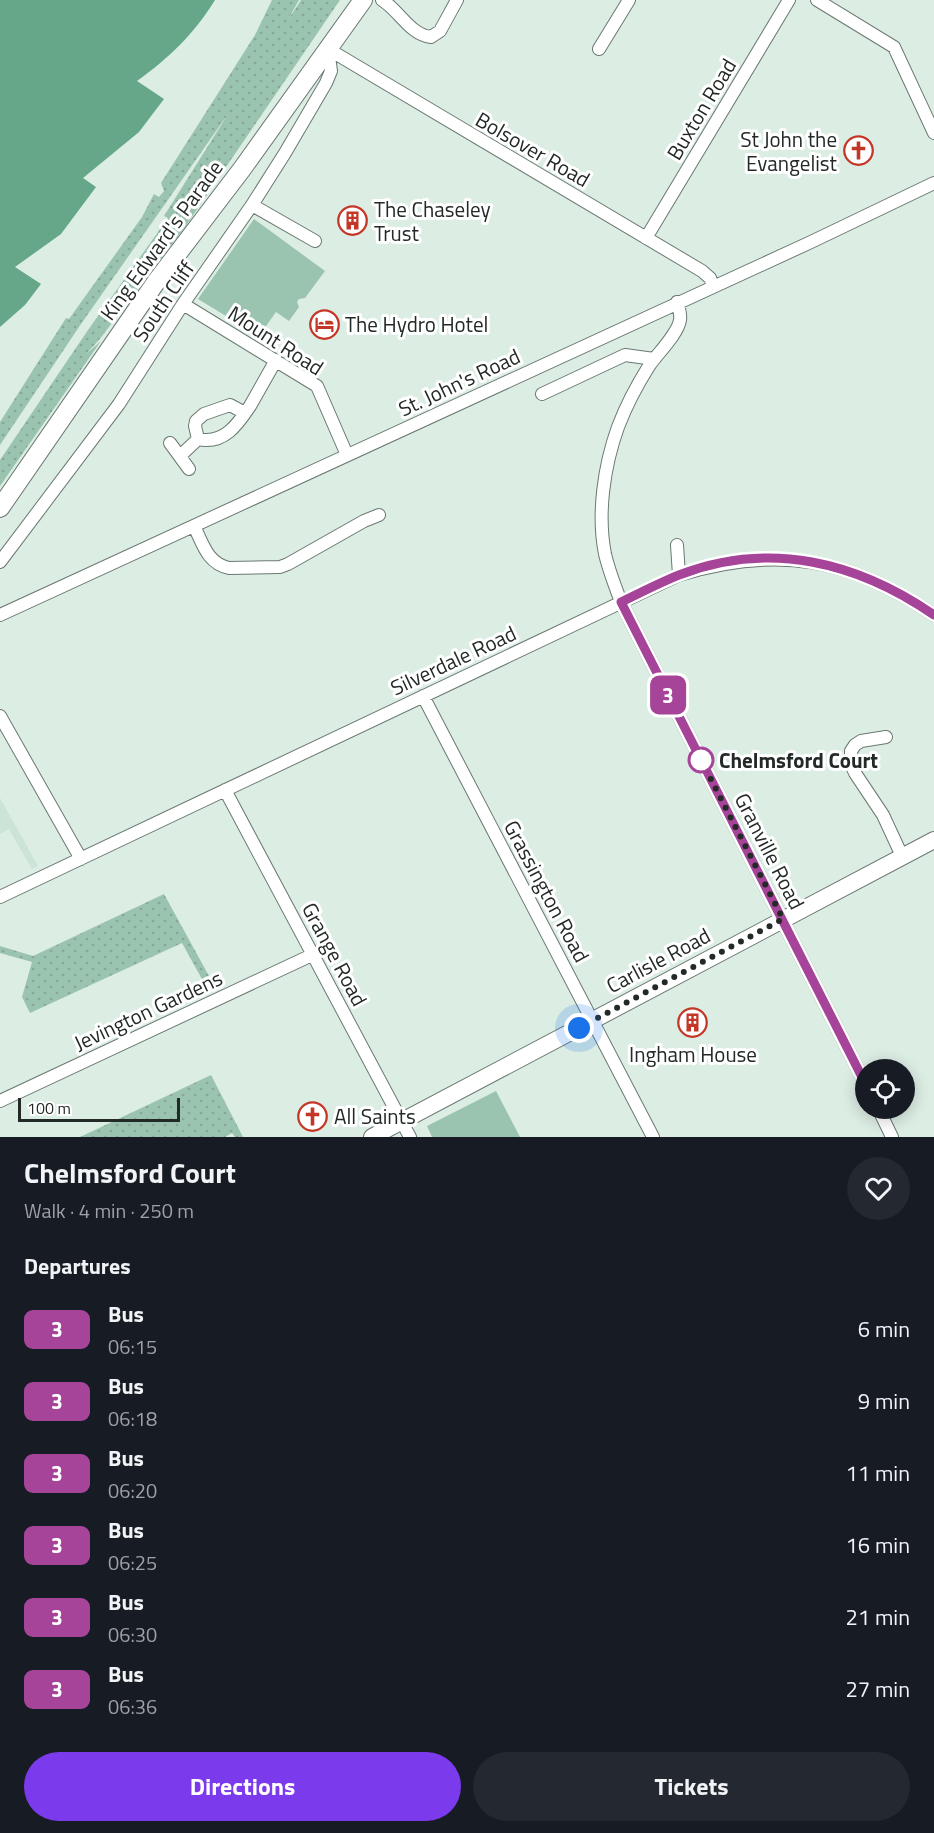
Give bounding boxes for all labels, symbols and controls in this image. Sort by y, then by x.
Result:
street label: Buxton Road [658,52,744,166]
street label: Bolsover Road [470,103,596,195]
place label: St John the Evangelist [740,123,838,179]
church icon: St John the Evangelist [842,135,874,167]
street label: King Edward's Parade [92,153,230,327]
place label: The Chaseley Trust [374,193,491,249]
building icon: The Chaseley Trust [337,205,369,237]
street label: South Cliff [124,254,202,348]
street label: Mount Road [222,297,330,383]
hotel icon: The Hydro Hotel [308,308,340,340]
place label: The Hydro Hotel [345,308,488,340]
street label: St. John's Road [393,340,525,424]
street label: Silverdale Road [385,617,521,703]
line badge: 3 [648,676,688,714]
text: 3 [662,679,674,711]
place label: Chelmsford Court [719,744,878,776]
marker: Chelmsford Court [688,747,714,773]
street label: Granville Road [727,787,813,915]
street label: Grassington Road [496,814,598,968]
street label: Grange Road [294,896,376,1012]
street label: Carlisle Road [600,919,716,1001]
street label: Jevington Gardens [68,962,228,1058]
building icon: Ingham House [677,1007,709,1039]
your location [564,1013,594,1043]
place label: Ingham House [629,1038,757,1070]
map controls [855,1059,915,1119]
button: locate [855,1059,915,1119]
scale bar [18,1095,180,1122]
text: 100 m [27,1096,71,1120]
church icon: All Saints [297,1100,329,1132]
place label: All Saints [334,1100,416,1132]
text: Chelmsford Court [24,1151,236,1194]
button: heart [847,1157,910,1220]
text: Walk · 4 min · 250 m [24,1195,194,1226]
text: Departures [24,1249,131,1283]
text: Bus [108,1297,144,1331]
text: 6 min [858,1312,910,1346]
text: 3 [51,1313,63,1345]
text: 06:15 [108,1331,157,1362]
text: Bus [108,1369,144,1403]
text: 9 min [858,1384,910,1418]
text: 3 [51,1385,63,1417]
text: 06:18 [108,1403,157,1434]
text: Bus [108,1441,144,1475]
text: 11 min [845,1456,910,1490]
text: 3 [51,1457,63,1489]
text: 06:20 [108,1475,157,1506]
text: Bus [108,1513,144,1547]
text: 16 min [845,1528,910,1562]
text: 3 [51,1529,63,1561]
text: 06:25 [108,1547,157,1578]
text: Bus [108,1585,144,1619]
text: 21 min [845,1600,910,1634]
text: 3 [51,1601,63,1633]
text: 06:30 [108,1619,157,1650]
text: Bus [108,1657,144,1691]
text: 27 min [845,1672,910,1706]
text: 3 [51,1673,63,1705]
text: 06:36 [108,1691,157,1722]
button: Directions [24,1752,461,1821]
button: Tickets [473,1752,910,1821]

